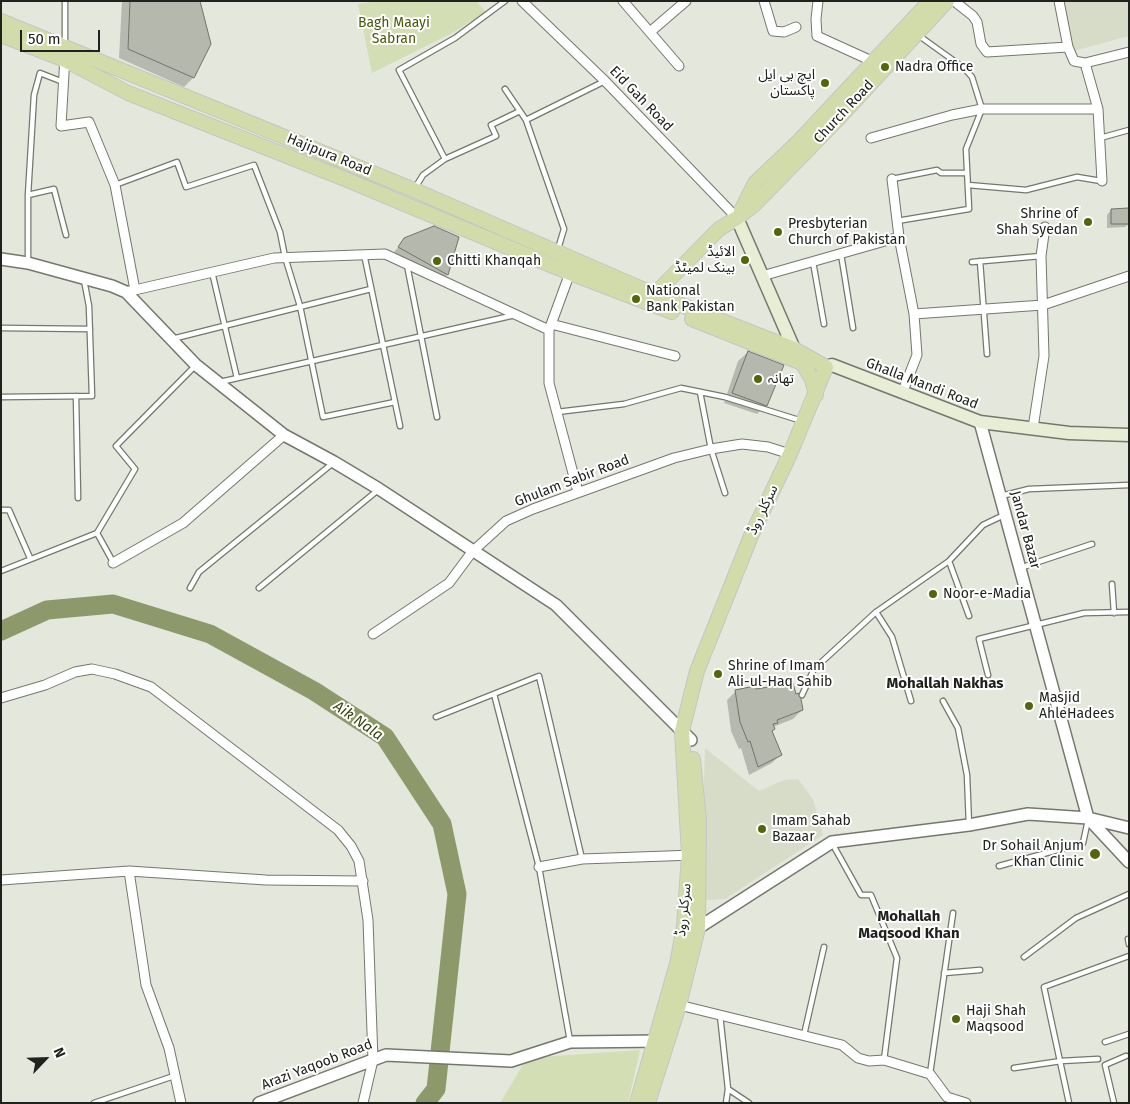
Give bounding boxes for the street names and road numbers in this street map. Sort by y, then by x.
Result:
street label: Eid Gah Road [606,63,676,135]
street label: Church Road [811,77,877,147]
street label: Hajipura Road [284,130,374,180]
street label: Ghalla Mandi Road [863,355,981,413]
street label: Ghulam Sabir Road [512,451,632,511]
street label: سرکلر روڈ [744,482,782,538]
street label: Jandar Bazar [1007,489,1043,571]
street label: سرکلر روڈ [673,883,695,937]
street label: Arazi Yaqoob Road [259,1036,375,1094]

